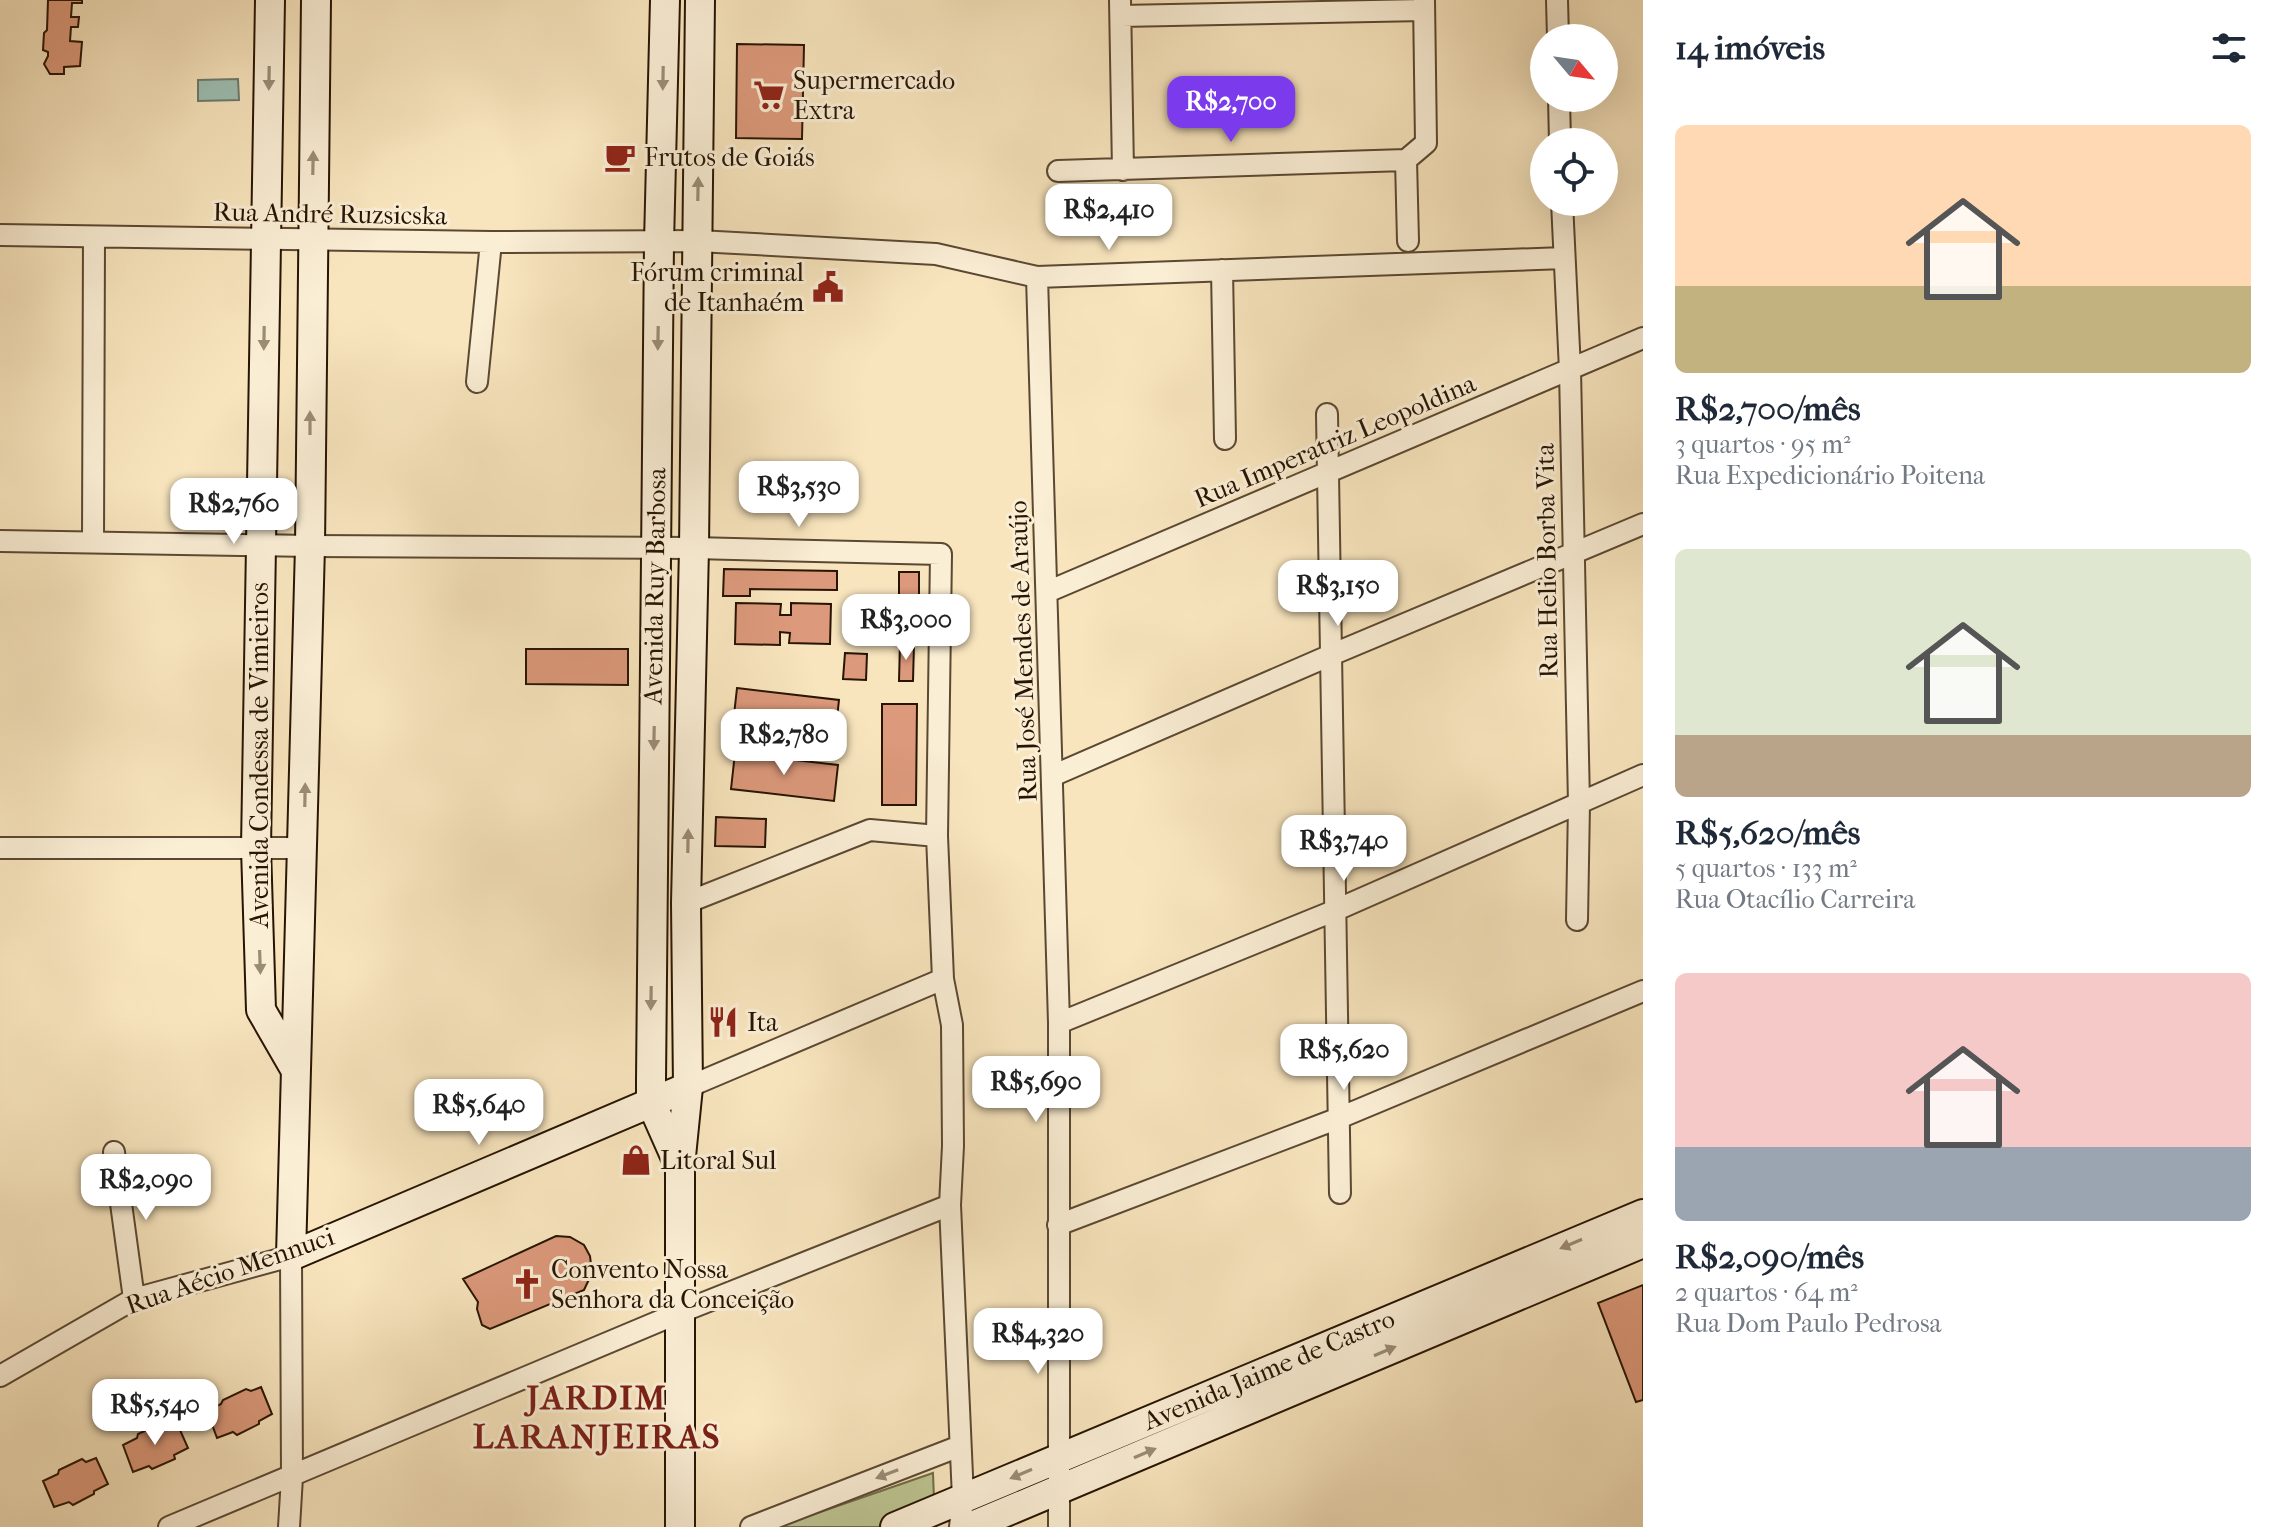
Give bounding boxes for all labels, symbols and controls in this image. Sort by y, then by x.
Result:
north arrow [1530,24,1618,112]
map controls [1530,24,1618,216]
icon: filters [2207,26,2251,70]
text: 14 imóveis [1675,28,1825,68]
place label: Supermercado Extra [793,65,955,126]
one-way arrow [262,66,275,91]
one-way arrow [657,66,670,91]
pin: R$2,700 [1157,76,1305,144]
supermarket icon: Supermercado Extra [752,78,786,112]
text: R$2,700 [1185,86,1277,117]
button: locate [1530,128,1618,216]
cafe icon: Frutos de Goiás [603,140,637,174]
place label: Frutos de Goiás [644,142,815,173]
one-way arrow [306,150,319,175]
one-way arrow [692,176,704,201]
icon: home [1891,177,2035,321]
pin: R$2,410 [1035,184,1183,252]
text: R$2,410 [1063,194,1155,225]
street label: Rua André Ruzsicska [213,196,448,232]
place label: Fórum criminal de Itanhaém [630,257,804,318]
public building icon: Fórum criminal de Itanhaém [811,270,845,304]
one-way arrow [257,326,270,351]
one-way arrow [652,326,664,351]
street label: Rua Imperatriz Leopoldina [1190,367,1481,514]
text: R$2,700/mês [1675,389,1861,429]
one-way arrow [304,410,316,435]
text: 3 quartos · 95 m² [1675,429,1851,460]
street label: Rua Helio Borba Vita [1529,442,1565,679]
text: Rua Expedicionário Poitena [1675,460,1985,491]
pin: R$3,530 [725,461,873,529]
street label: Avenida Ruy Barbosa [637,466,673,706]
text: R$3,530 [757,471,841,502]
pin: R$2,760 [160,478,308,546]
text: R$2,760 [188,488,280,519]
street label: Rua José Mendes de Araújo [1002,500,1044,802]
pin: R$3,150 [1264,560,1412,628]
text: R$3,150 [1296,570,1380,601]
street label: Avenida Condessa de Vimieiros [244,582,275,929]
pin: R$3,000 [832,594,980,662]
icon: home [1891,601,2035,745]
text: R$3,000 [860,604,952,635]
pin: R$2,780 [710,709,858,777]
text: R$2,780 [739,719,829,750]
one-way arrow [648,726,660,751]
one-way arrow [299,782,311,807]
text: R$5,620/mês [1675,813,1860,853]
pin: R$3,740 [1270,815,1418,883]
text: R$3,740 [1299,825,1389,856]
one-way arrow [681,828,694,853]
text: 5 quartos · 133 m² [1675,853,1857,884]
text: Rua Otacílio Carreira [1675,884,1915,915]
one-way arrow [253,950,266,975]
one-way arrow [645,986,658,1011]
restaurant icon: Ita [706,1005,740,1039]
place label: Ita [747,1007,779,1038]
pin: R$5,620 [1270,1024,1418,1092]
icon: home [1891,1025,2035,1169]
text: R$5,620 [1298,1034,1390,1065]
pin: R$5,690 [962,1056,1110,1124]
text: R$5,690 [990,1066,1082,1097]
pin: R$5,640 [405,1079,553,1147]
text: R$5,640 [432,1089,526,1120]
shop icon: Litoral Sul [619,1143,653,1177]
place label: Litoral Sul [660,1145,777,1176]
pin: R$2,090 [72,1154,220,1222]
text: R$2,090 [99,1164,193,1195]
street label: Rua Aécio Mennuci [122,1221,338,1321]
one-way arrow [1559,1237,1583,1250]
text: R$2,090/mês [1675,1237,1864,1277]
place label: Convento Nossa Senhora da Conceição [551,1254,794,1315]
church icon: Convento Nossa Senhora da Conceição [510,1267,544,1301]
text: 2 quartos · 64 m² [1675,1277,1858,1308]
street label: Avenida Jaime de Castro [1138,1303,1399,1437]
pin: R$4,320 [964,1308,1112,1376]
text: Rua Dom Paulo Pedrosa [1675,1308,1942,1339]
text: R$4,320 [992,1318,1084,1349]
one-way arrow [1373,1345,1397,1358]
district label: JARDIM LARANJEIRAS [473,1378,721,1457]
pin: R$5,540 [81,1379,229,1447]
text: R$5,540 [110,1389,200,1420]
one-way arrow [1133,1446,1157,1459]
one-way arrow [875,1468,899,1481]
one-way arrow [1009,1468,1033,1481]

